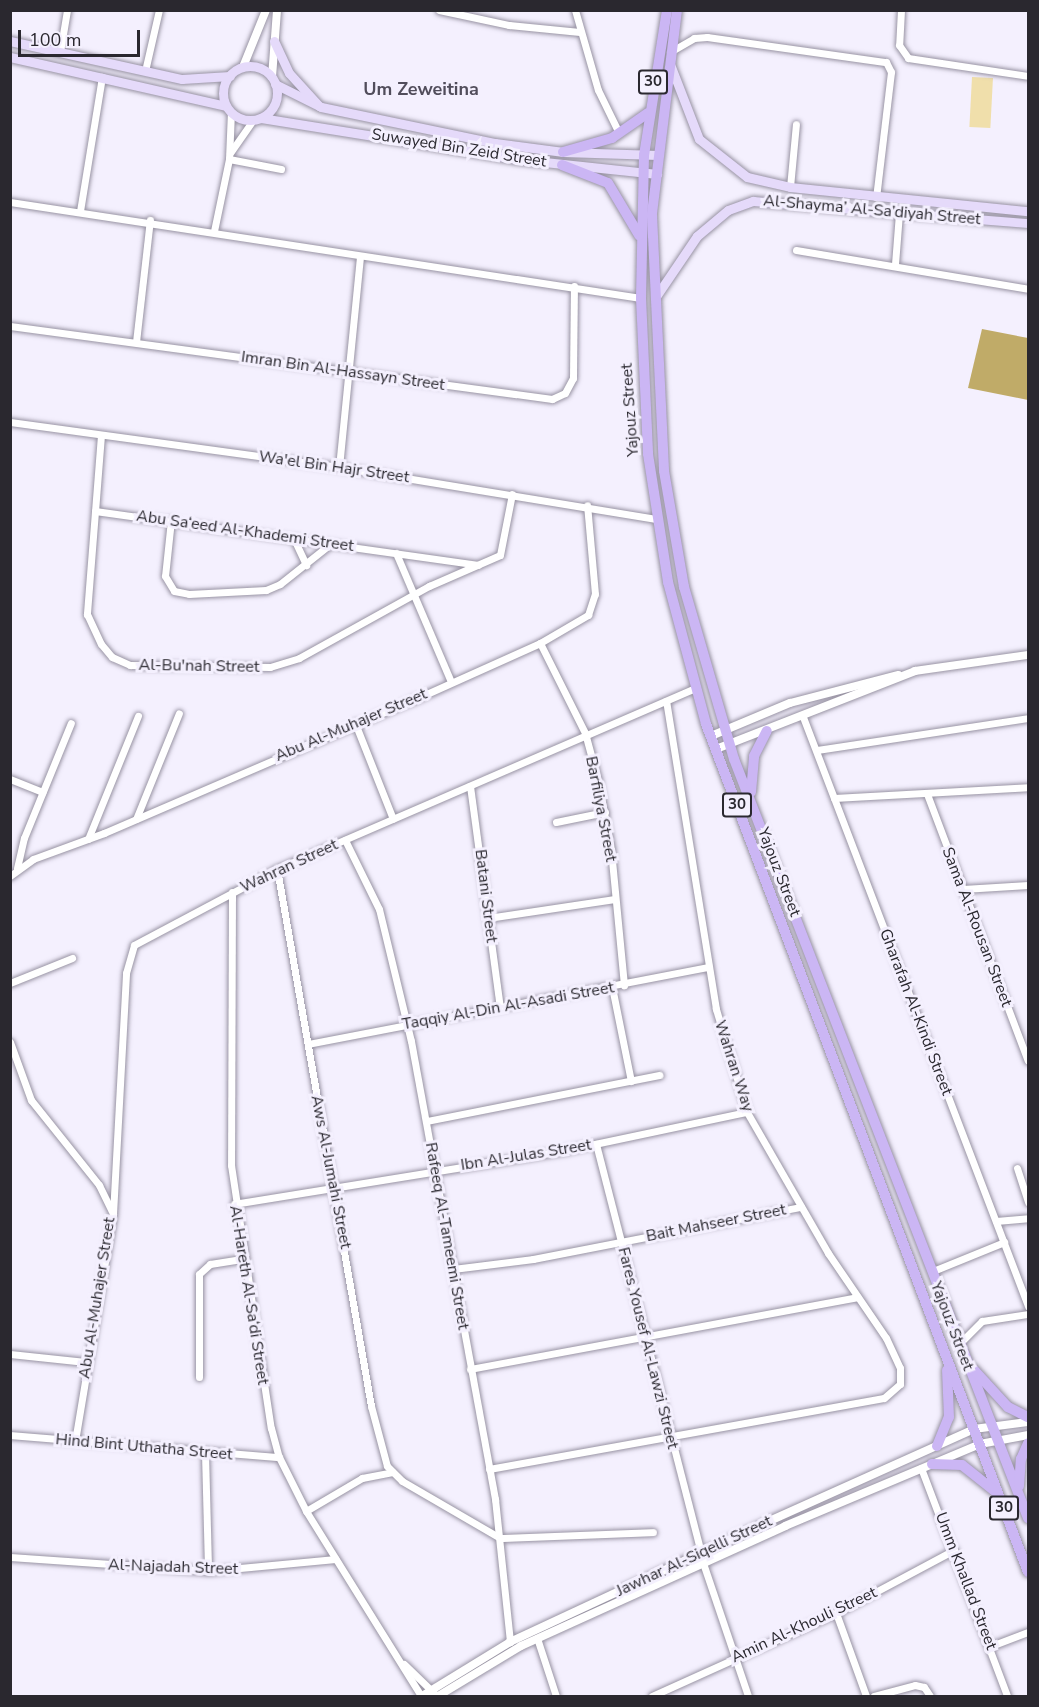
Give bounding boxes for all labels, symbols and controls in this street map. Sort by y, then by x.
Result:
scale bar [21,18,142,56]
text: 100 m [29,28,81,52]
road number: 30 [638,70,668,94]
district label: Um Zeweitina [363,78,479,100]
street label: Suwayed Bin Zeid Street [370,125,548,171]
street label: Al-Shayma’ Al-Sa’diyah Street [762,191,982,229]
street label: Imran Bin Al-Hassayn Street [240,347,446,395]
street label: Yajouz Street [617,363,643,457]
street label: Wa'el Bin Hajr Street [258,447,410,487]
street label: Abu Sa‘eed Al-Khademi Street [135,506,355,556]
street label: Al-Bu'nah Street [138,655,260,677]
street label: Abu Al-Muhajer Street [272,684,430,766]
street label: Barfiliya Street [581,755,621,863]
road number: 30 [722,793,752,817]
street label: Yajouz Street [753,825,805,919]
street label: Wahran Street [237,835,341,897]
street label: Sama Al-Rousan Street [938,845,1016,1009]
street label: Batani Street [471,848,501,944]
street label: Gharafah Al-Kindi Street [875,926,957,1098]
street label: Taqqiy Al-Din Al-Asadi Street [401,978,615,1034]
street label: Wahran Way [710,1018,758,1114]
street label: Aws Al-Jumahi Street [307,1094,355,1250]
street label: Ibn Al-Julas Street [459,1135,593,1175]
street label: Rafeeq Al-Tameemi Street [421,1141,473,1331]
street label: Bait Mahseer Street [644,1200,788,1246]
street label: Al-Hareth Al-Sa‘di Street [225,1204,273,1386]
street label: Abu Al-Muhajer Street [75,1216,119,1380]
street label: Fares Yousef Al-Lawzi Street [614,1245,682,1451]
street label: Yajouz Street [926,1279,978,1373]
street label: Hind Bint Uthatha Street [55,1430,233,1464]
road number: 30 [989,1496,1019,1520]
street label: Umm Khallad Street [931,1510,1001,1652]
street label: Jawhar Al-Siqelli Street [613,1511,775,1601]
street label: Al-Najadah Street [108,1555,238,1579]
street label: Amin Al-Khouli Street [728,1583,880,1667]

